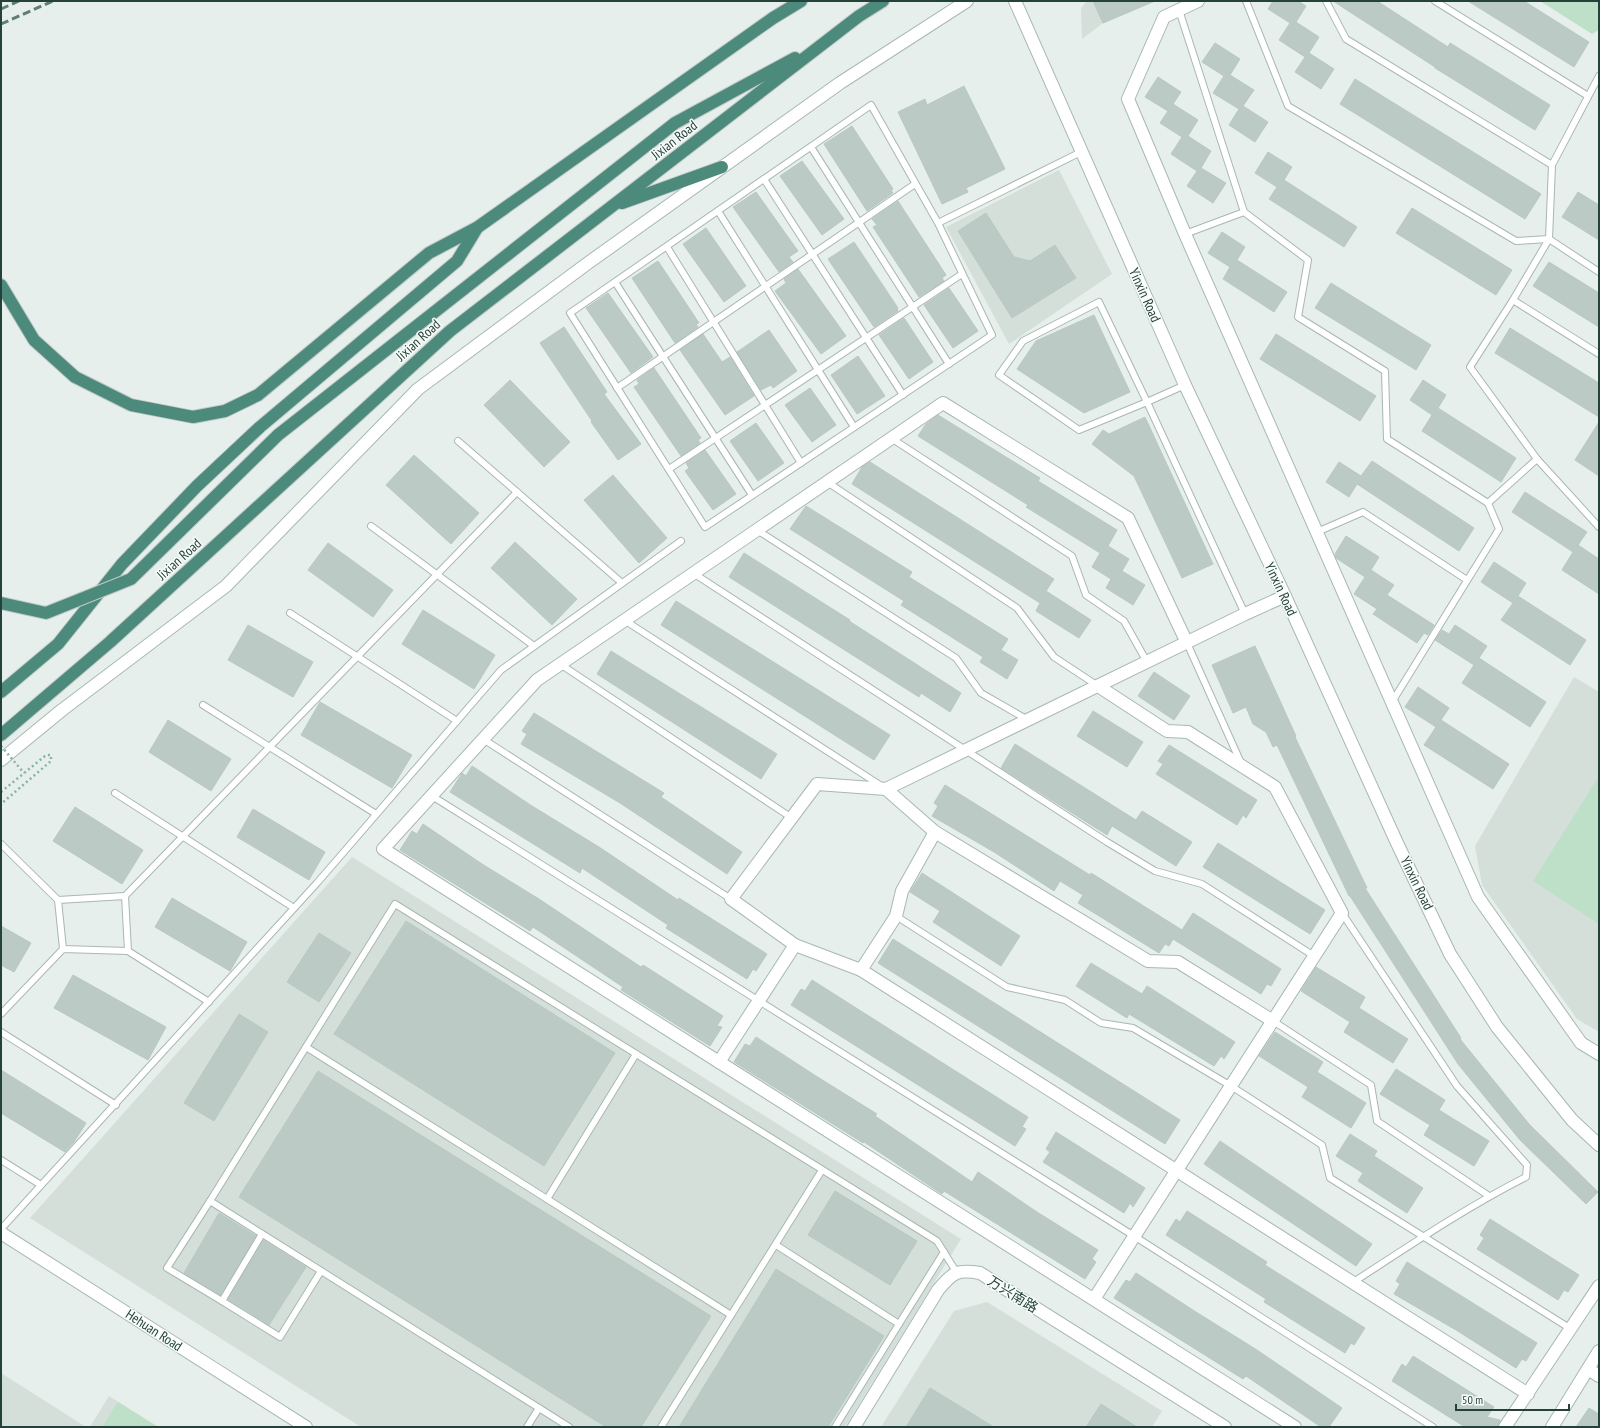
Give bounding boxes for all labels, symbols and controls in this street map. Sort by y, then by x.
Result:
street label: Jixian Road [646,116,701,164]
street label: Yinxin Road [1125,265,1165,325]
street label: Jixian Road [391,315,444,365]
street label: Jixian Road [152,534,205,584]
street label: Yinxin Road [1261,559,1301,619]
street label: Yinxin Road [1396,853,1438,913]
street label: 万兴南路 [984,1272,1042,1316]
street label: Hehuan Road [122,1305,186,1355]
scale bar [1456,1386,1569,1412]
text: 50 m [1462,1392,1483,1407]

